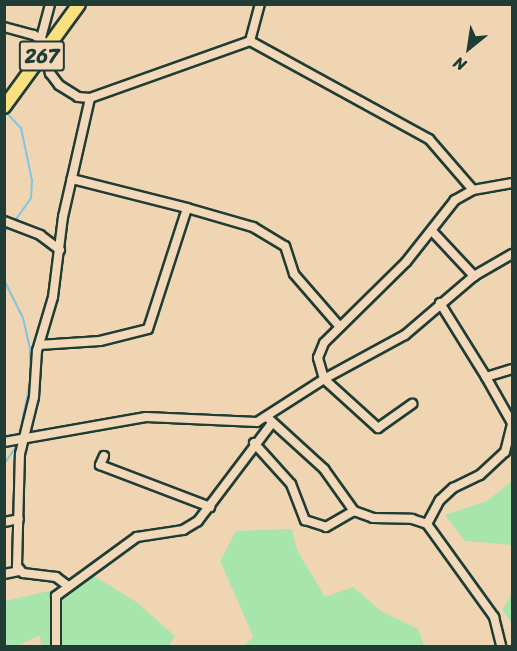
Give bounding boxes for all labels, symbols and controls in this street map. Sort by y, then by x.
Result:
north arrow [439,18,499,78]
road number: 267 [18,39,66,73]
text: N [448,49,472,79]

